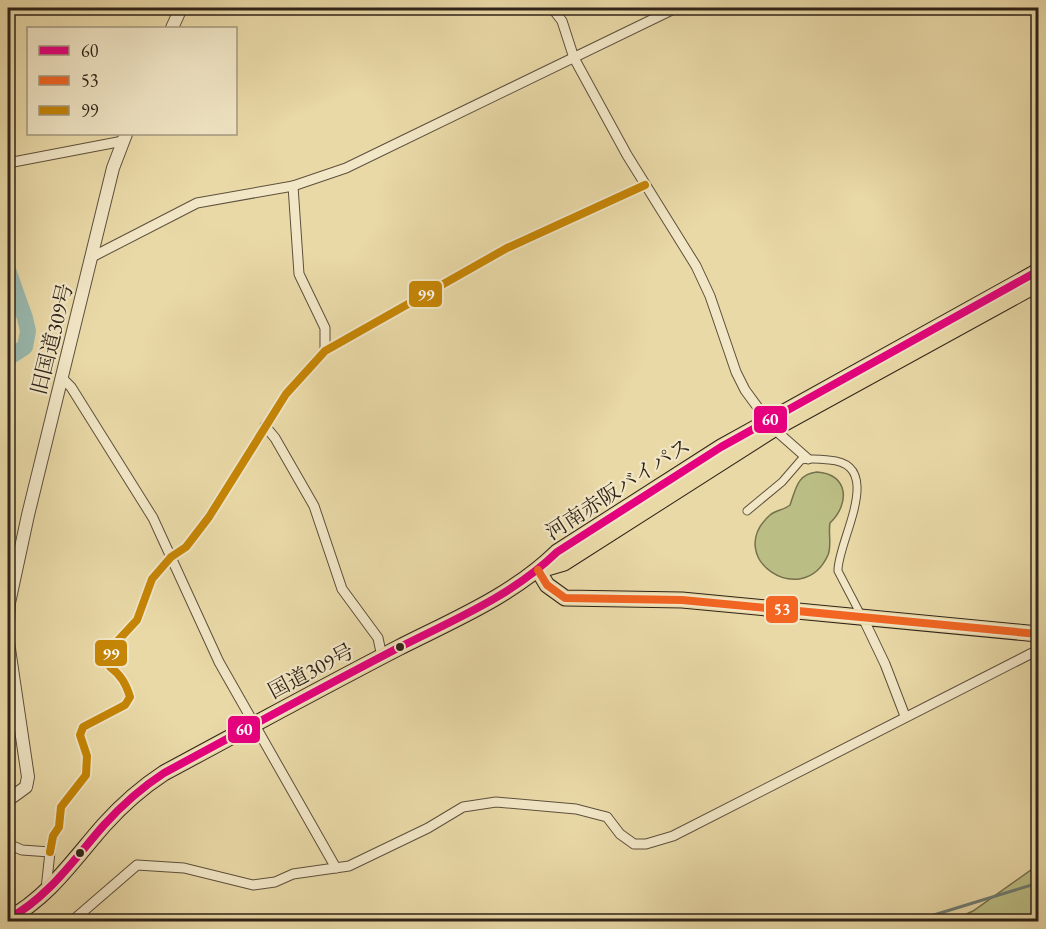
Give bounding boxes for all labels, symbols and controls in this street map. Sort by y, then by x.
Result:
legend [27,27,237,135]
text: 60 [81,39,99,62]
text: 53 [81,69,98,92]
text: 99 [81,99,99,122]
street label: 旧国道309号 [25,280,78,398]
line badge: 99 [408,280,443,308]
text: 99 [418,284,435,305]
line badge: 60 [753,405,788,434]
text: 60 [762,409,779,430]
street label: 河南赤阪バイパス [540,432,695,546]
line badge: 53 [765,595,799,624]
text: 53 [774,599,790,620]
street label: 国道309号 [263,637,358,704]
line badge: 99 [94,639,128,667]
unlabelled marker [394,641,406,653]
text: 99 [103,643,120,664]
line badge: 60 [227,715,261,744]
text: 60 [236,719,253,740]
unlabelled marker [74,847,86,859]

